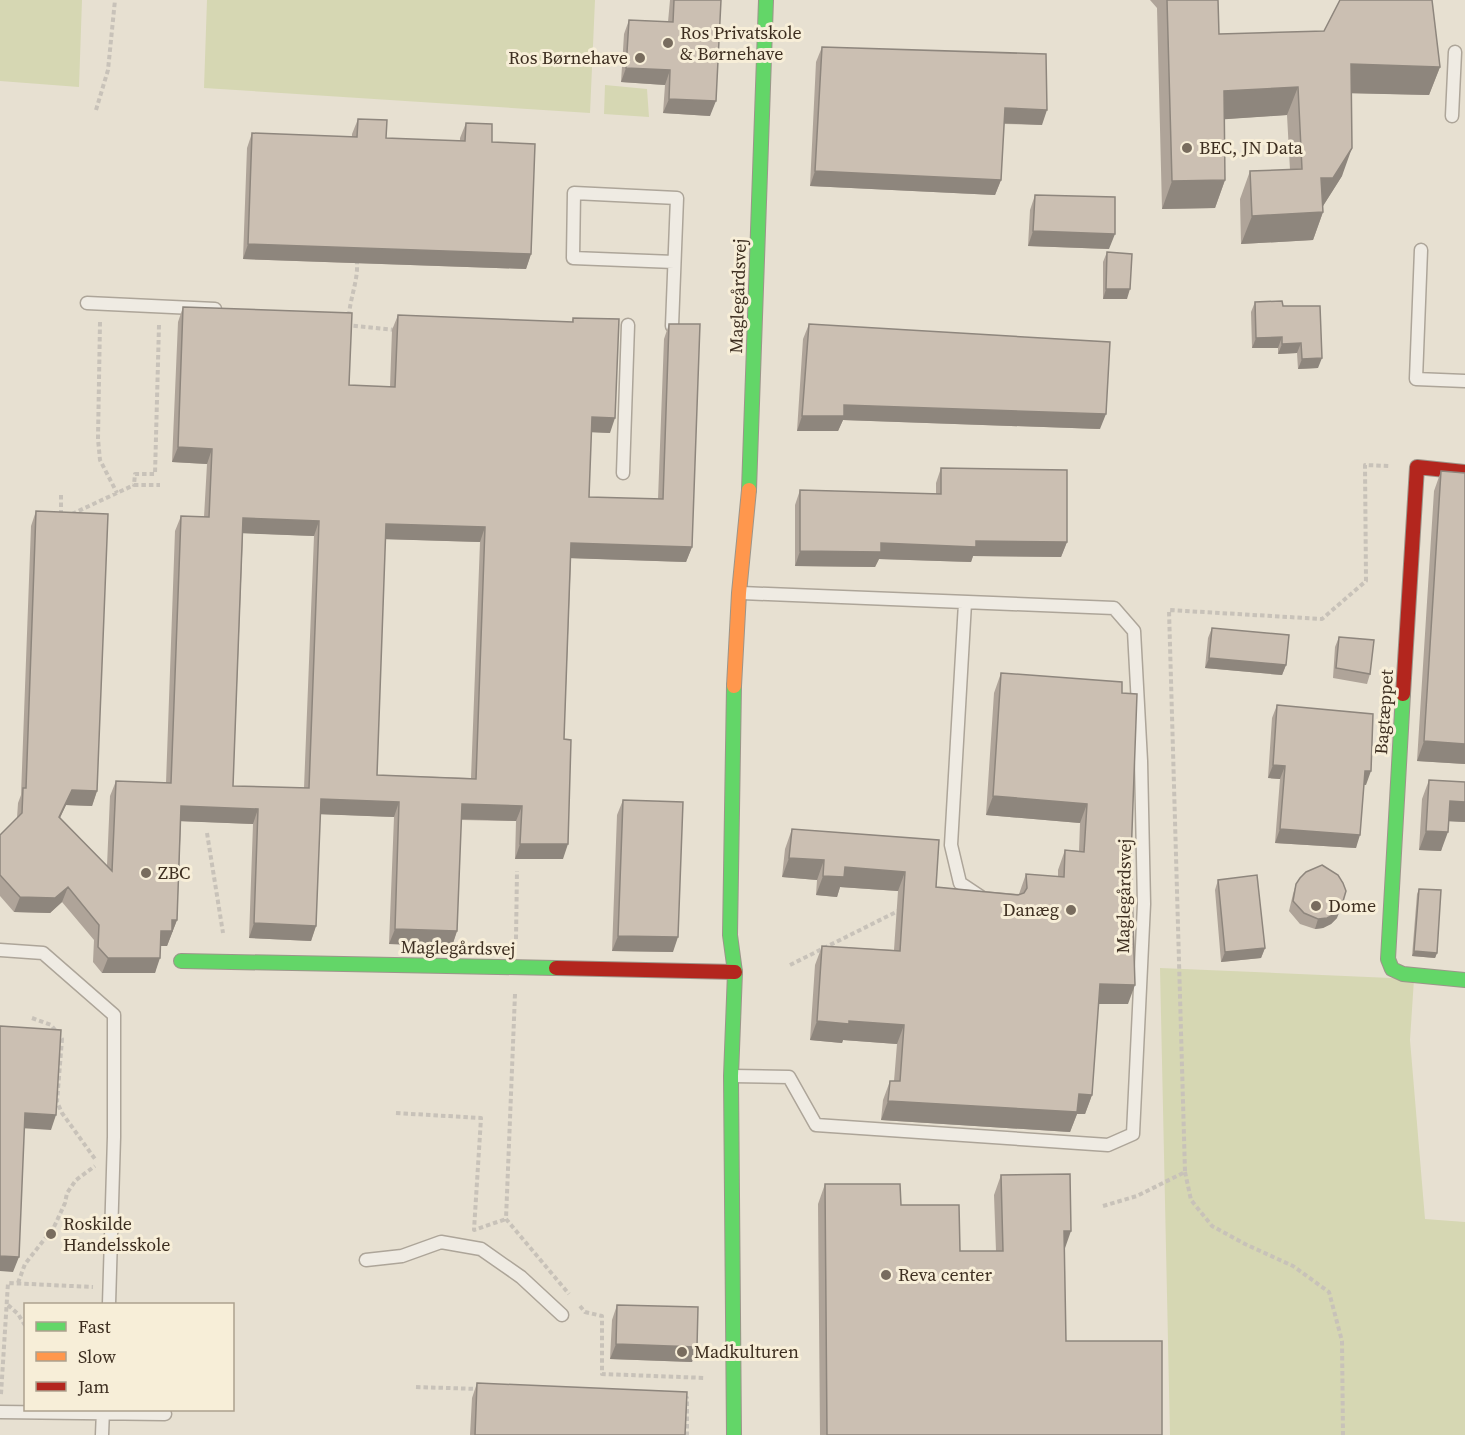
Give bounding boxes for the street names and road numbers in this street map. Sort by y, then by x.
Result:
street label: Maglegårdsvej [723,238,752,354]
street label: Bagtæppet [1368,668,1399,755]
street label: Maglegårdsvej [1110,838,1137,954]
street label: Maglegårdsvej [400,934,516,961]

